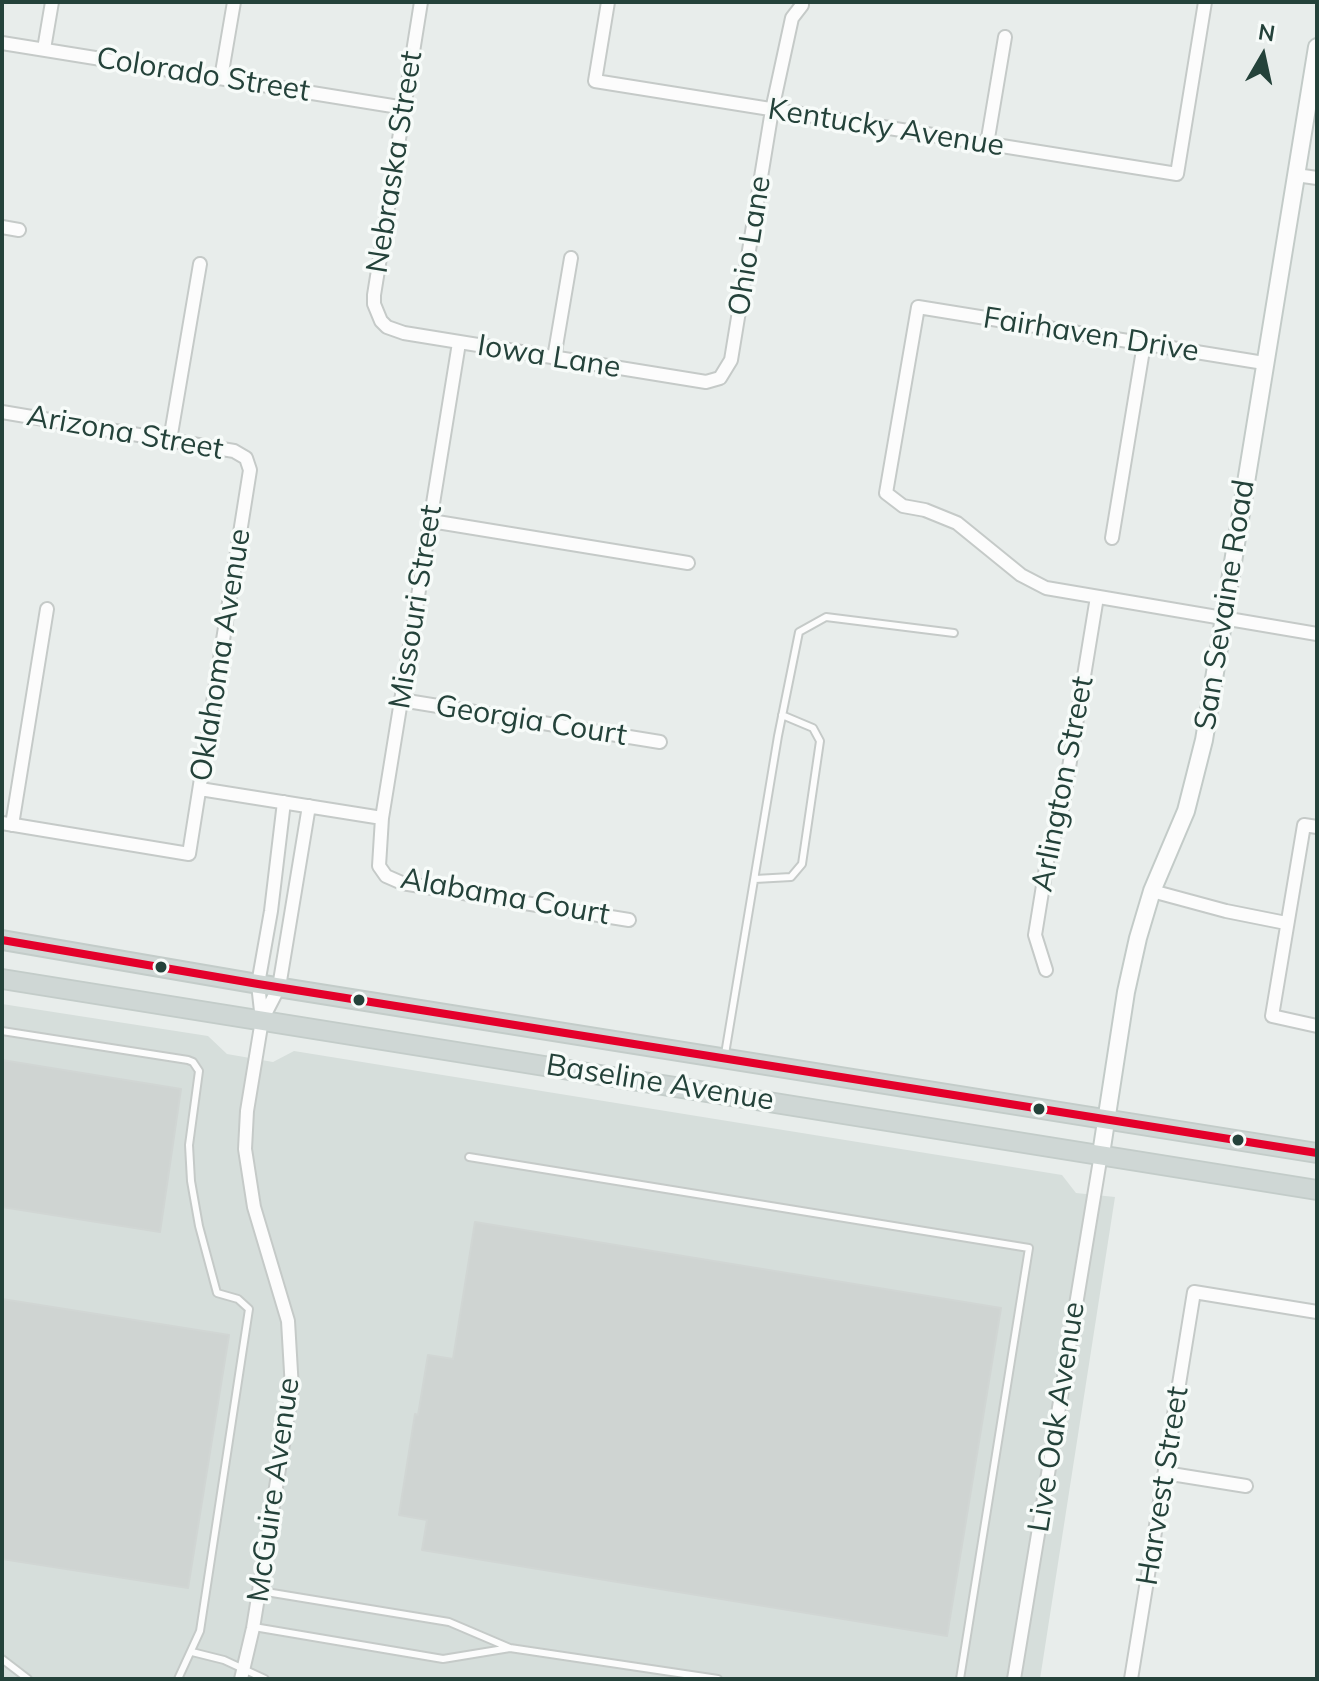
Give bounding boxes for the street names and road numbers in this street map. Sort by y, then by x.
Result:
street label: Colorado Street [94,40,312,110]
street label: Nebraska Street [360,48,430,276]
street label: Kentucky Avenue [765,92,1007,164]
street label: Ohio Lane [721,174,779,318]
street label: Fairhaven Drive [981,300,1201,370]
street label: Iowa Lane [475,328,623,386]
street label: Arizona Street [24,398,226,468]
street label: San Sevaine Road [1187,477,1263,733]
street label: Missouri Street [382,503,450,711]
street label: Oklahoma Avenue [183,526,259,784]
street label: Arlington Street [1024,673,1102,895]
street label: Georgia Court [433,688,629,754]
street label: Alabama Court [398,861,612,933]
street label: Baseline Avenue [544,1047,776,1119]
street label: Live Oak Avenue [1021,1299,1093,1535]
street label: McGuire Avenue [240,1375,308,1605]
street label: Harvest Street [1130,1384,1196,1588]

